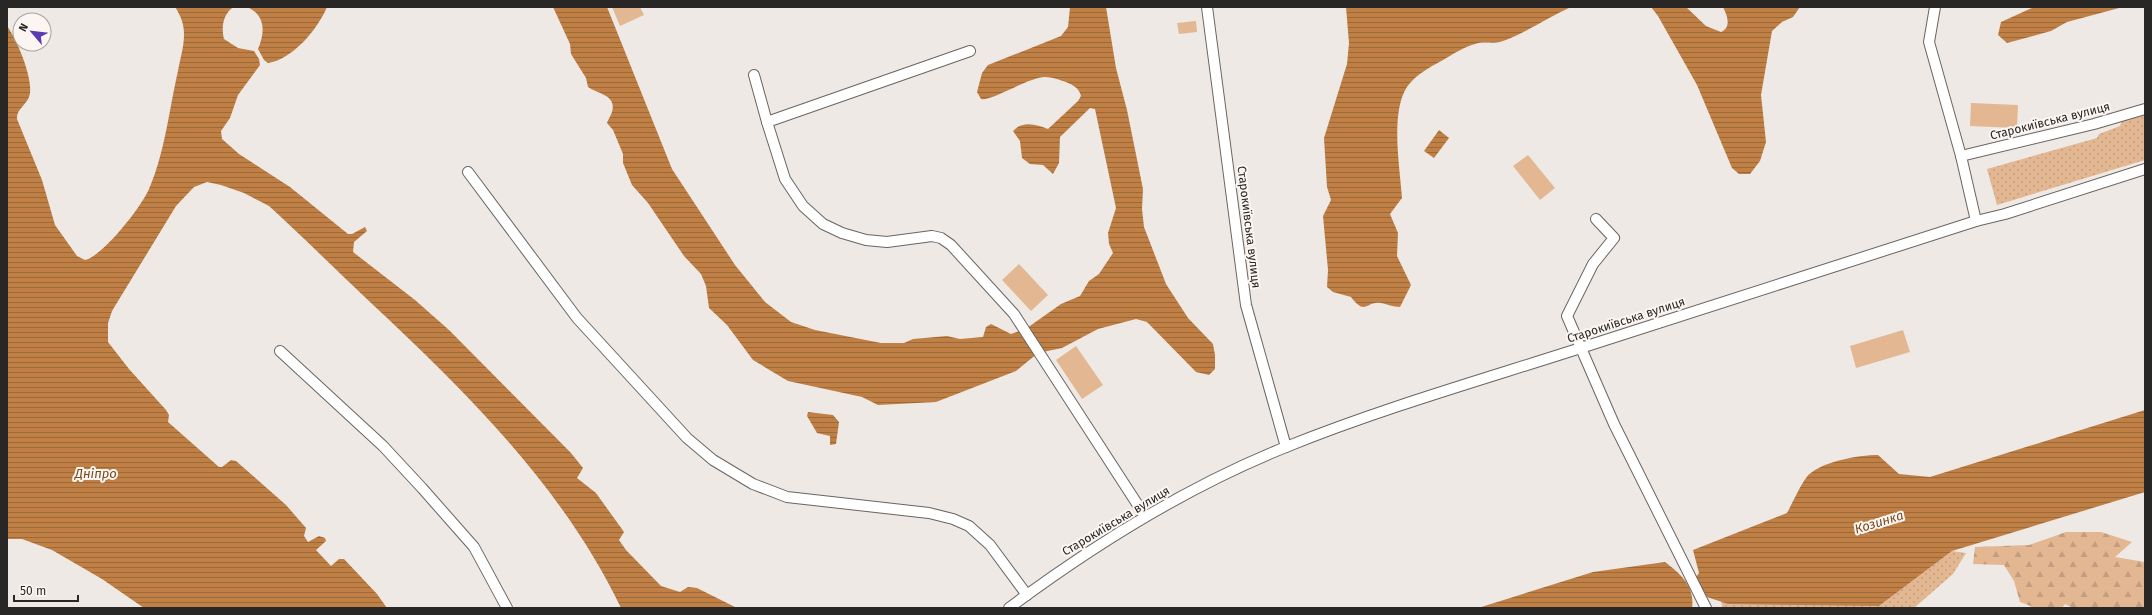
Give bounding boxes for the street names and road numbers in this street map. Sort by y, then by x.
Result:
street label: Старокиївська вулиця [1989,99,2111,143]
street label: Старокиївська вулиця [1235,165,1263,289]
street label: Старокиївська вулиця [1565,294,1687,346]
street label: Старокиївська вулиця [1060,483,1172,559]

